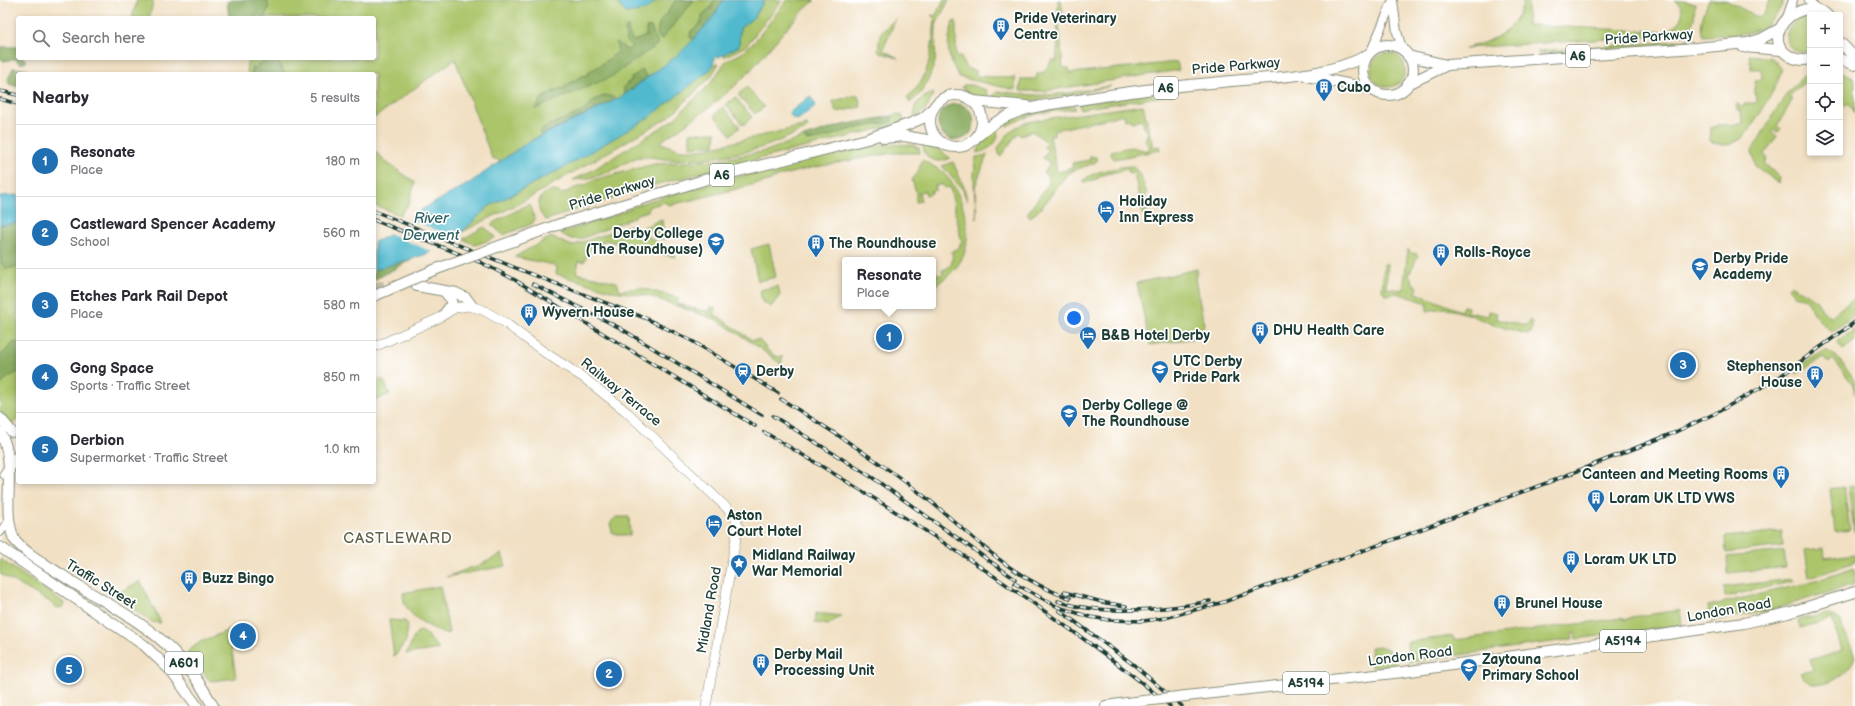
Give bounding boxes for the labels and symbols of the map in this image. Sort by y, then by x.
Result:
place label: Pride Veterinary Centre [1014,10,1117,43]
building icon: Pride Veterinary Centre [991,16,1011,41]
street label: Pride Parkway [1604,25,1695,49]
road number: A6 [1566,45,1590,67]
street label: Pride Parkway [1191,54,1282,78]
road number: A6 [1154,77,1178,99]
building icon: Cubo [1314,77,1334,102]
place label: Cubo [1337,79,1371,96]
road number: A6 [710,164,734,186]
street label: Pride Parkway [567,172,658,214]
place label: Holiday Inn Express [1119,193,1194,226]
hotel icon: Holiday Inn Express [1096,199,1116,224]
water label: River Derwent [403,209,460,245]
place label: Derby College (The Roundhouse) [586,225,703,258]
school or university icon: Derby College (The Roundhouse) [706,231,726,256]
building icon: The Roundhouse [806,233,826,258]
place label: The Roundhouse [829,235,936,252]
building icon: Rolls-Royce [1431,242,1451,267]
place label: Rolls-Royce [1454,244,1531,261]
place label: Derby Pride Academy [1712,250,1788,283]
school or university icon: Derby Pride Academy [1690,256,1710,281]
building icon: Wyvern House [519,302,539,327]
place label: Wyvern House [542,304,634,321]
your location [1064,308,1084,328]
building icon: DHU Health Care [1250,320,1270,345]
pin: 1 [876,322,902,352]
place label: DHU Health Care [1273,322,1384,339]
hotel icon: B&B Hotel Derby [1078,325,1098,350]
place label: B&B Hotel Derby [1101,327,1211,344]
pin: 3 [1670,350,1696,380]
place label: UTC Derby Pride Park [1173,353,1243,386]
street label: Railway Terrace [577,354,665,430]
place label: Stephenson House [1727,358,1802,391]
school or university icon: UTC Derby Pride Park [1150,359,1170,384]
station icon: Derby [733,361,753,386]
place label: Derby [756,363,795,380]
building icon: Stephenson House [1805,364,1825,389]
place label: Derby College @ The Roundhouse [1082,397,1189,430]
school or university icon: Derby College @ The Roundhouse [1059,403,1079,428]
building icon: Canteen and Meeting Rooms [1771,464,1791,489]
place label: Canteen and Meeting Rooms [1582,466,1768,483]
building icon: Loram UK LTD VWS [1586,488,1606,513]
place label: Loram UK LTD VWS [1609,490,1735,507]
place label: Aston Court Hotel [726,507,801,540]
hotel icon: Aston Court Hotel [704,513,724,538]
district label: CASTLEWARD [343,529,453,548]
place label: Midland Railway War Memorial [752,547,856,580]
building icon: Loram UK LTD [1561,549,1581,574]
place label: Loram UK LTD [1584,551,1677,568]
place icon: Midland Railway War Memorial [729,553,749,578]
street label: Traffic Street [63,556,140,613]
street label: Midland Road [693,565,725,655]
building icon: Buzz Bingo [179,568,199,593]
place label: Buzz Bingo [202,570,274,587]
building icon: Brunel House [1492,593,1512,618]
street label: London Road [1686,594,1772,626]
place label: Brunel House [1515,595,1603,612]
pin: 4 [230,621,256,651]
road number: A5194 [1600,630,1646,652]
street label: London Road [1367,642,1453,670]
place label: Derby Mail Processing Unit [774,646,875,679]
place label: Zaytouna Primary School [1482,651,1579,684]
road number: A601 [165,652,203,674]
building icon: Derby Mail Processing Unit [751,652,771,677]
pin: 5 [56,655,82,685]
school or university icon: Zaytouna Primary School [1459,657,1479,682]
pin: 2 [596,659,622,689]
road number: A5194 [1283,672,1329,694]

